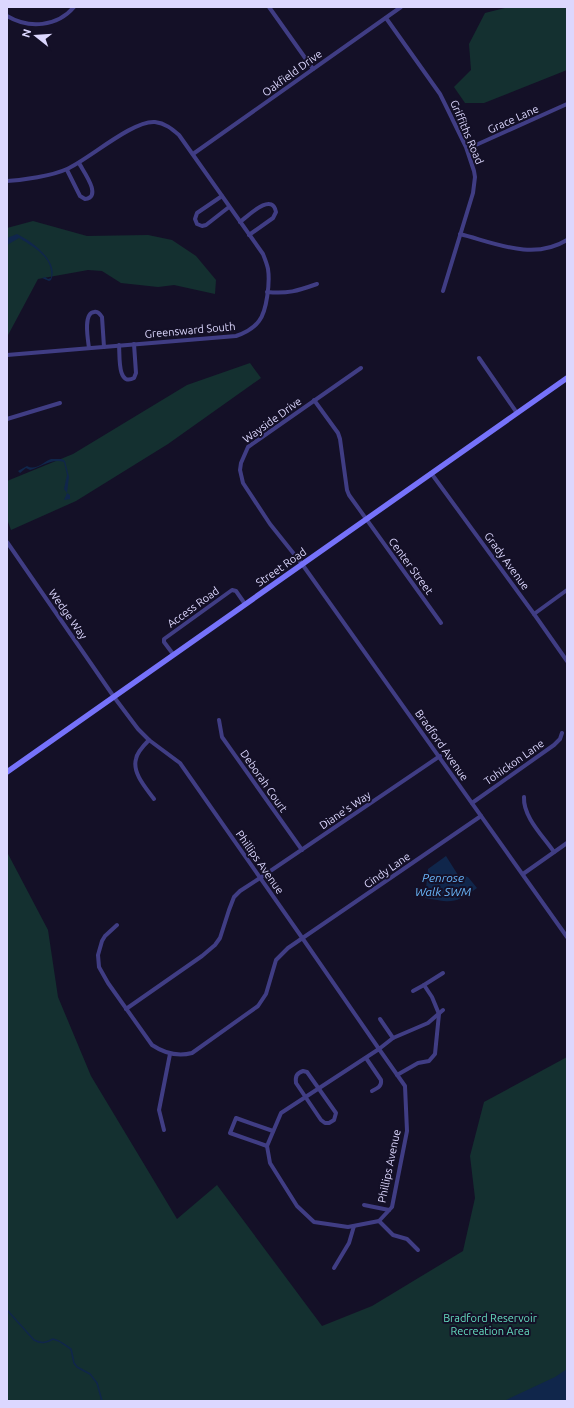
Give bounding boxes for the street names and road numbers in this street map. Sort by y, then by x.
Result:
street label: Oakfield Drive [260,47,324,99]
street label: Griffiths Road [448,98,486,166]
street label: Grace Lane [486,102,540,136]
street label: Greensward South [144,320,236,340]
street label: Wayside Drive [240,395,304,445]
street label: Grady Avenue [482,530,532,592]
street label: Center Street [386,535,436,597]
street label: Street Road [254,545,308,589]
street label: Access Road [165,584,221,630]
street label: Wedge Way [46,587,90,642]
street label: Bradford Avenue [413,707,471,783]
street label: Tohickon Lane [482,737,546,787]
street label: Deborah Court [238,748,290,815]
street label: Diane's Way [317,788,373,832]
street label: Phillips Avenue [234,828,286,896]
street label: Cindy Lane [362,850,412,890]
street label: Phillips Avenue [375,1128,403,1204]

